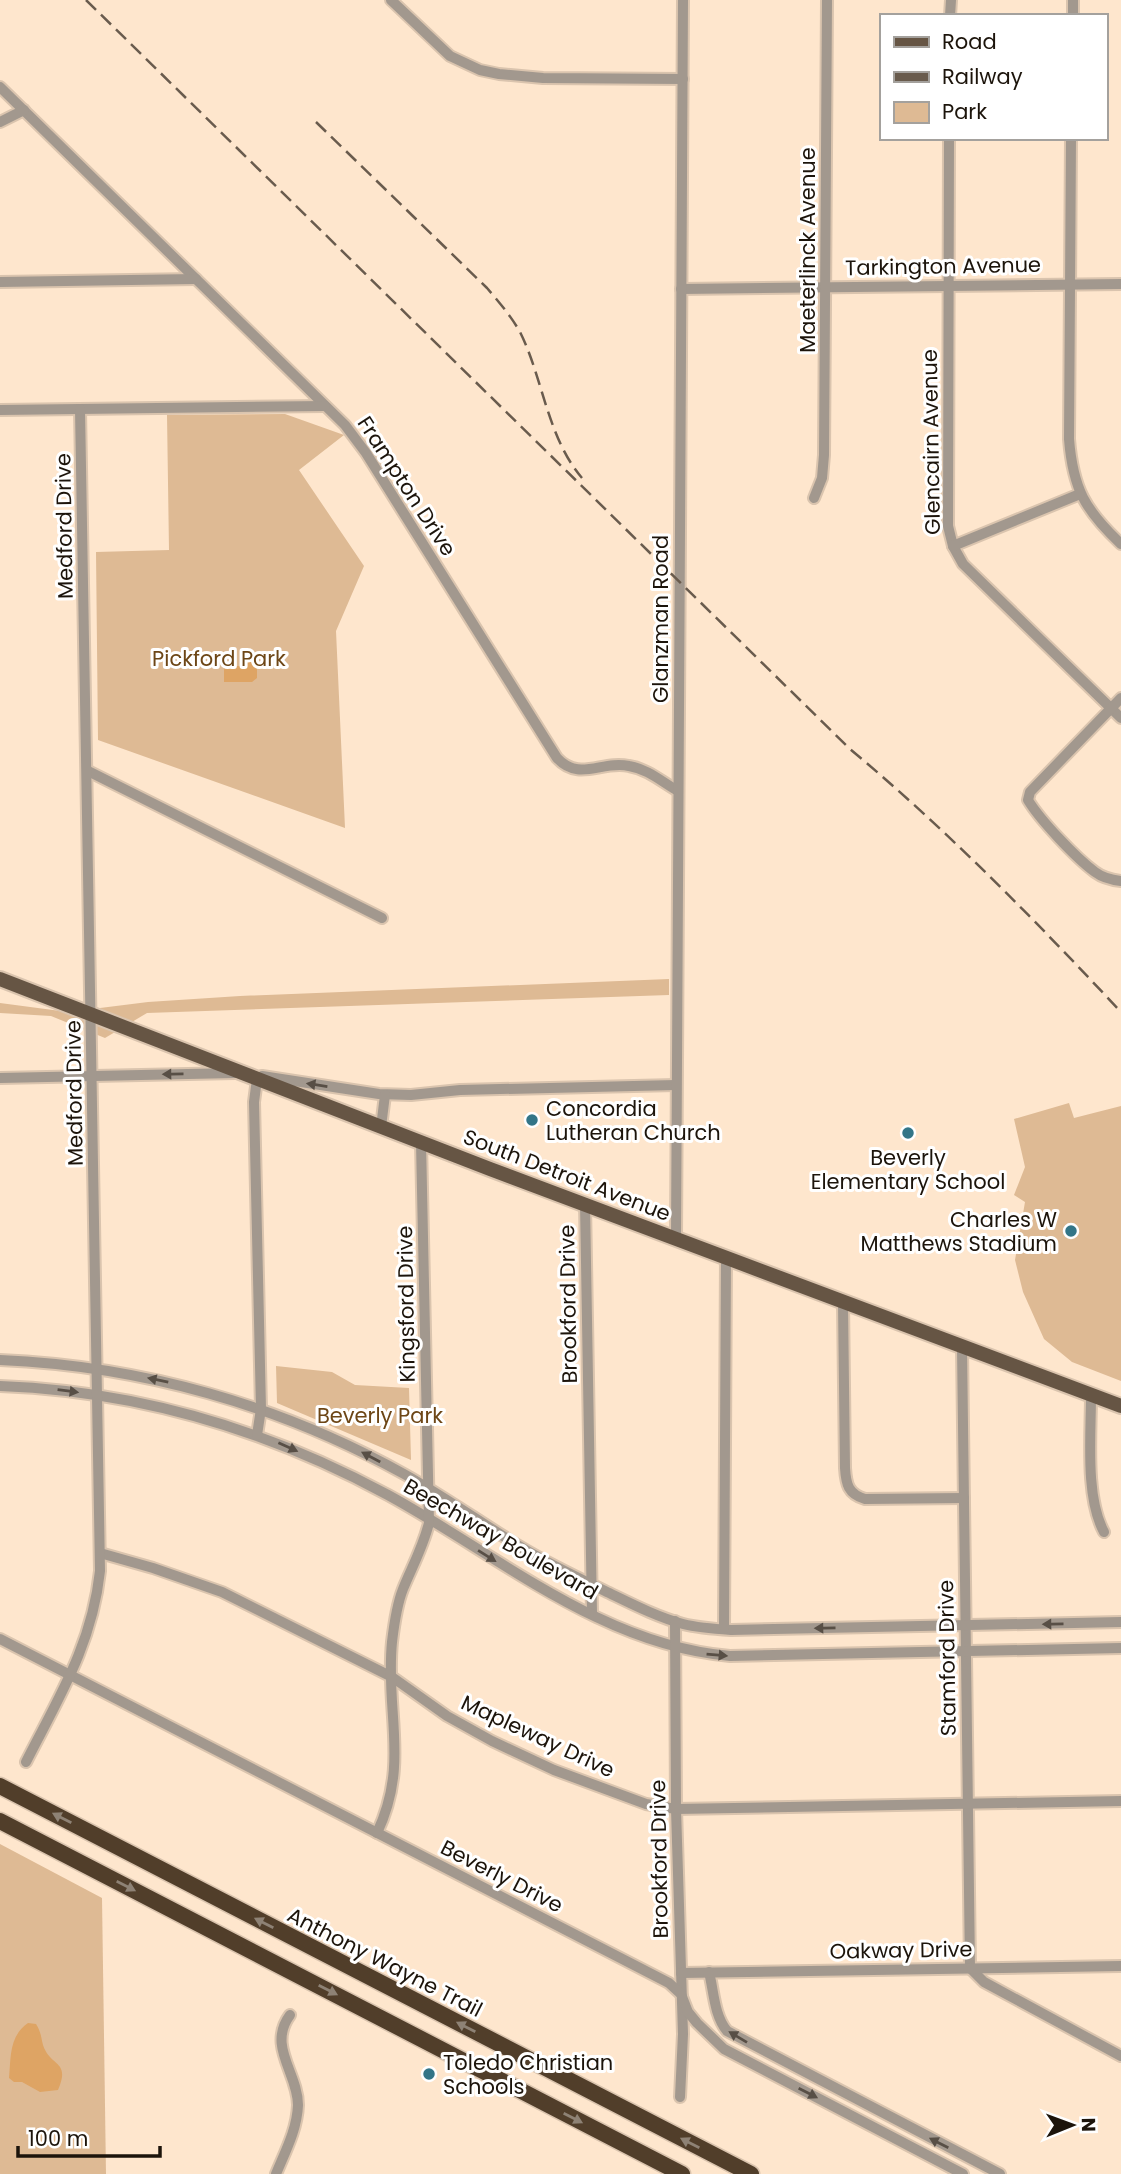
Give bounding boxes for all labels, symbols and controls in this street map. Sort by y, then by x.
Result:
legend [880,14,1107,140]
text: Road [942,27,997,56]
text: Railway [942,62,1023,91]
text: Park [942,97,987,126]
street label: Maeterlinck Avenue [793,147,822,353]
street label: Tarkington Avenue [845,250,1041,282]
street label: Glencairn Avenue [915,349,947,535]
street label: Frampton Drive [351,410,463,562]
street label: Medford Drive [48,453,80,599]
street label: Glanzman Road [646,535,675,703]
park label: Pickford Park [152,644,286,673]
street label: Medford Drive [58,1020,90,1166]
one-way arrow [161,1068,183,1080]
one-way arrow [306,1079,328,1090]
place label: Concordia Lutheran Church [546,1094,721,1147]
marker: Concordia Lutheran Church [524,1112,540,1128]
street label: South Detroit Avenue [459,1122,675,1228]
marker: Beverly Elementary School [900,1125,916,1141]
place label: Beverly Elementary School [811,1143,1005,1196]
place label: Charles W Matthews Stadium [861,1205,1057,1258]
marker: Charles W Matthews Stadium [1063,1223,1079,1239]
street label: Brookford Drive [552,1224,584,1384]
street label: Kingsford Drive [390,1225,422,1383]
one-way arrow [147,1375,169,1386]
one-way arrow [57,1386,79,1397]
park label: Beverly Park [317,1401,443,1430]
one-way arrow [278,1441,298,1453]
one-way arrow [362,1451,381,1463]
street label: Beechway Boulevard [399,1471,603,1607]
one-way arrow [477,1550,496,1563]
street label: Stamford Drive [931,1580,963,1736]
one-way arrow [1042,1618,1064,1630]
one-way arrow [814,1622,836,1634]
one-way arrow [706,1650,728,1661]
street label: Mapleway Drive [457,1688,619,1784]
street label: Brookford Drive [643,1779,675,1939]
one-way arrow [52,1813,72,1824]
street label: Beverly Drive [436,1833,568,1919]
one-way arrow [116,1880,136,1891]
street label: Anthony Wayne Trail [283,1900,487,2024]
one-way arrow [254,1917,274,1928]
street label: Oakway Drive [829,1934,973,1966]
one-way arrow [318,1985,338,1996]
one-way arrow [456,2021,476,2033]
one-way arrow [728,2031,747,2043]
place label: Toledo Christian Schools [443,2048,613,2101]
marker: Toledo Christian Schools [421,2066,437,2082]
one-way arrow [798,2088,818,2099]
north arrow [1037,2090,1107,2160]
one-way arrow [563,2112,583,2123]
scale bar [18,2114,159,2158]
text: N [1075,2117,1102,2132]
text: 100 m [28,2124,88,2153]
one-way arrow [680,2137,700,2148]
one-way arrow [929,2137,949,2148]

